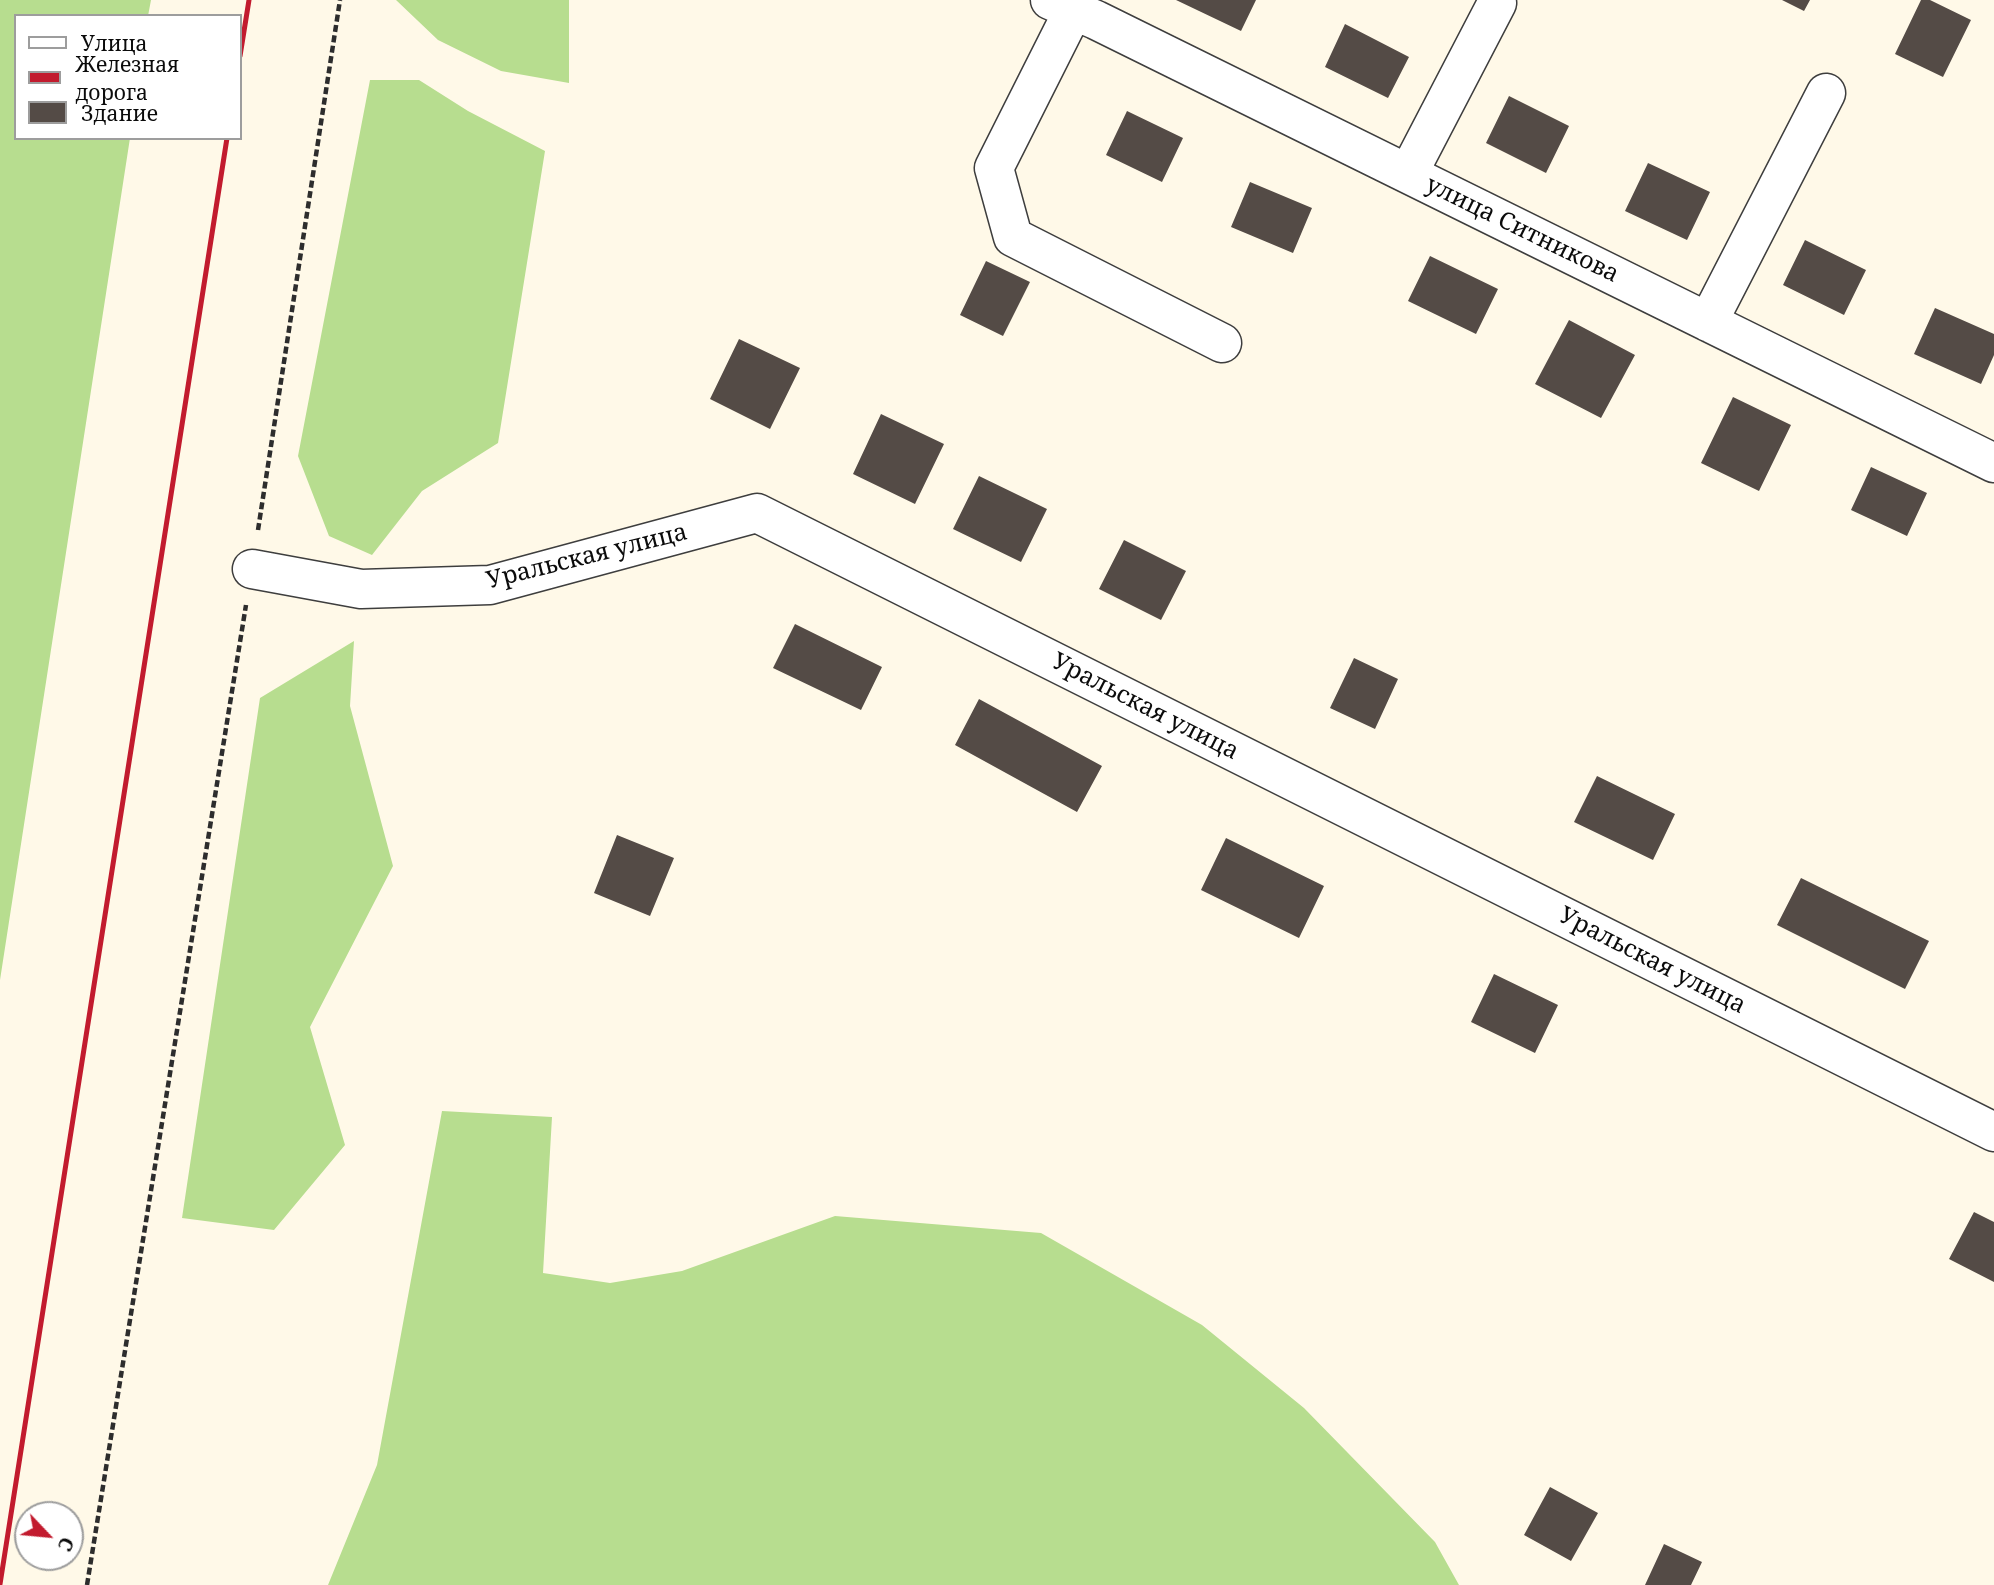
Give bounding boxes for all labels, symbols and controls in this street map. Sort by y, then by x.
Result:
legend [14,14,242,140]
text: Улица [81,29,148,57]
text: Железная дорога [75,50,179,106]
text: Здание [81,99,158,127]
street label: улица Ситникова [1421,171,1623,289]
street label: Уральская улица [484,518,690,596]
street label: Уральская улица [1047,647,1243,767]
street label: Уральская улица [1554,901,1750,1021]
north arrow [14,1501,84,1571]
text: С [52,1533,81,1556]

